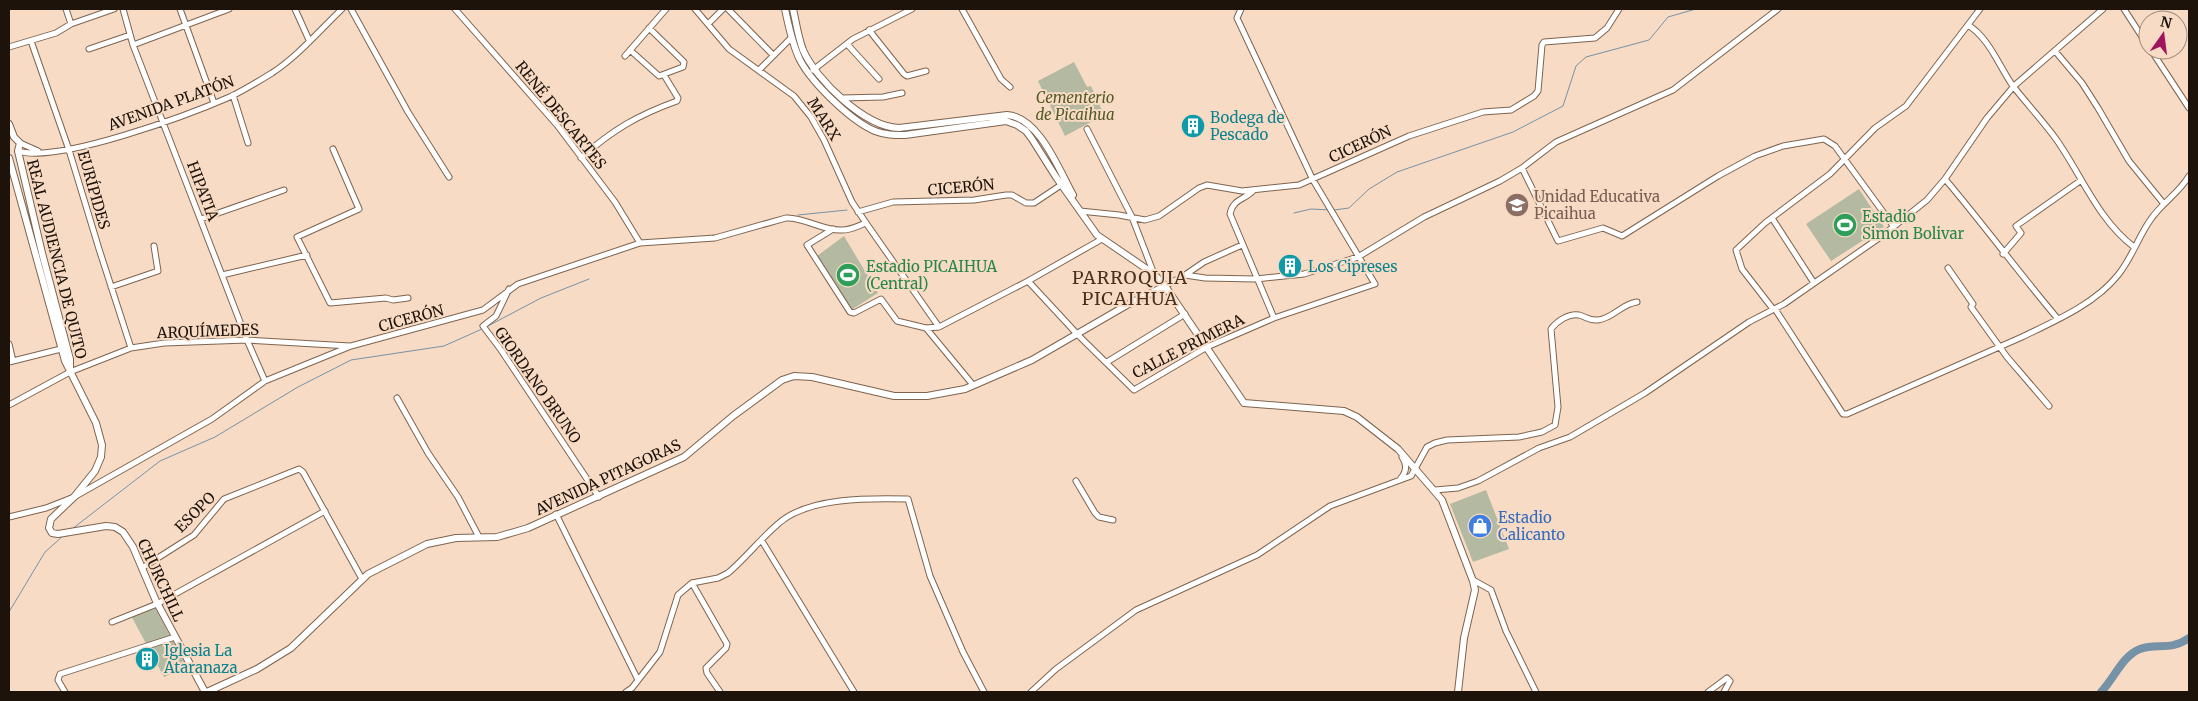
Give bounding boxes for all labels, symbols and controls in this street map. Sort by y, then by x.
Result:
north arrow [2138,10,2188,60]
text: N [2159,12,2174,32]
street label: RENÉ DESCARTES [511,56,611,173]
street label: AVENIDA PLATÓN [104,70,237,135]
park label: Cementerio de Picaihua [1035,88,1115,124]
street label: MARX [803,94,845,144]
place label: Bodega de Pescado [1210,108,1284,144]
building icon: Bodega de Pescado [1180,113,1206,139]
street label: CICERÓN [1325,120,1395,167]
street label: EURÍPIDES [74,148,115,232]
street label: REAL AUDIENCIA DE QUITO [23,157,91,361]
street label: HIPATIA [183,158,223,224]
street label: CICERÓN [927,174,995,199]
place label: Unidad Educativa Picaihua [1534,187,1660,223]
school or university icon: Unidad Educativa Picaihua [1504,192,1530,218]
place label: Estadio Simon Bolivar [1862,207,1964,243]
sports icon: Estadio Simon Bolivar [1832,212,1858,238]
building icon: Los Cipreses [1277,253,1303,279]
place label: Estadio PICAIHUA (Central) [866,257,997,293]
place label: Los Cipreses [1308,257,1398,276]
sports icon: Estadio PICAIHUA (Central) [835,262,861,288]
district label: PARROQUIA PICAIHUA [1072,266,1188,310]
street label: CICERÓN [376,299,446,336]
street label: CALLE PRIMERA [1129,309,1248,382]
street label: ARQUÍMEDES [156,319,259,342]
street label: GIORDANO BRUNO [491,323,585,447]
street label: AVENIDA PITAGORAS [531,435,684,519]
street label: ESOPO [171,488,219,536]
place label: Estadio Calicanto [1498,508,1565,544]
shop icon: Estadio Calicanto [1467,513,1493,539]
street label: CHURCHILL [134,536,189,625]
place label: Iglesia La Ataranaza [163,641,238,677]
building icon: Iglesia La Ataranaza [134,646,160,672]

